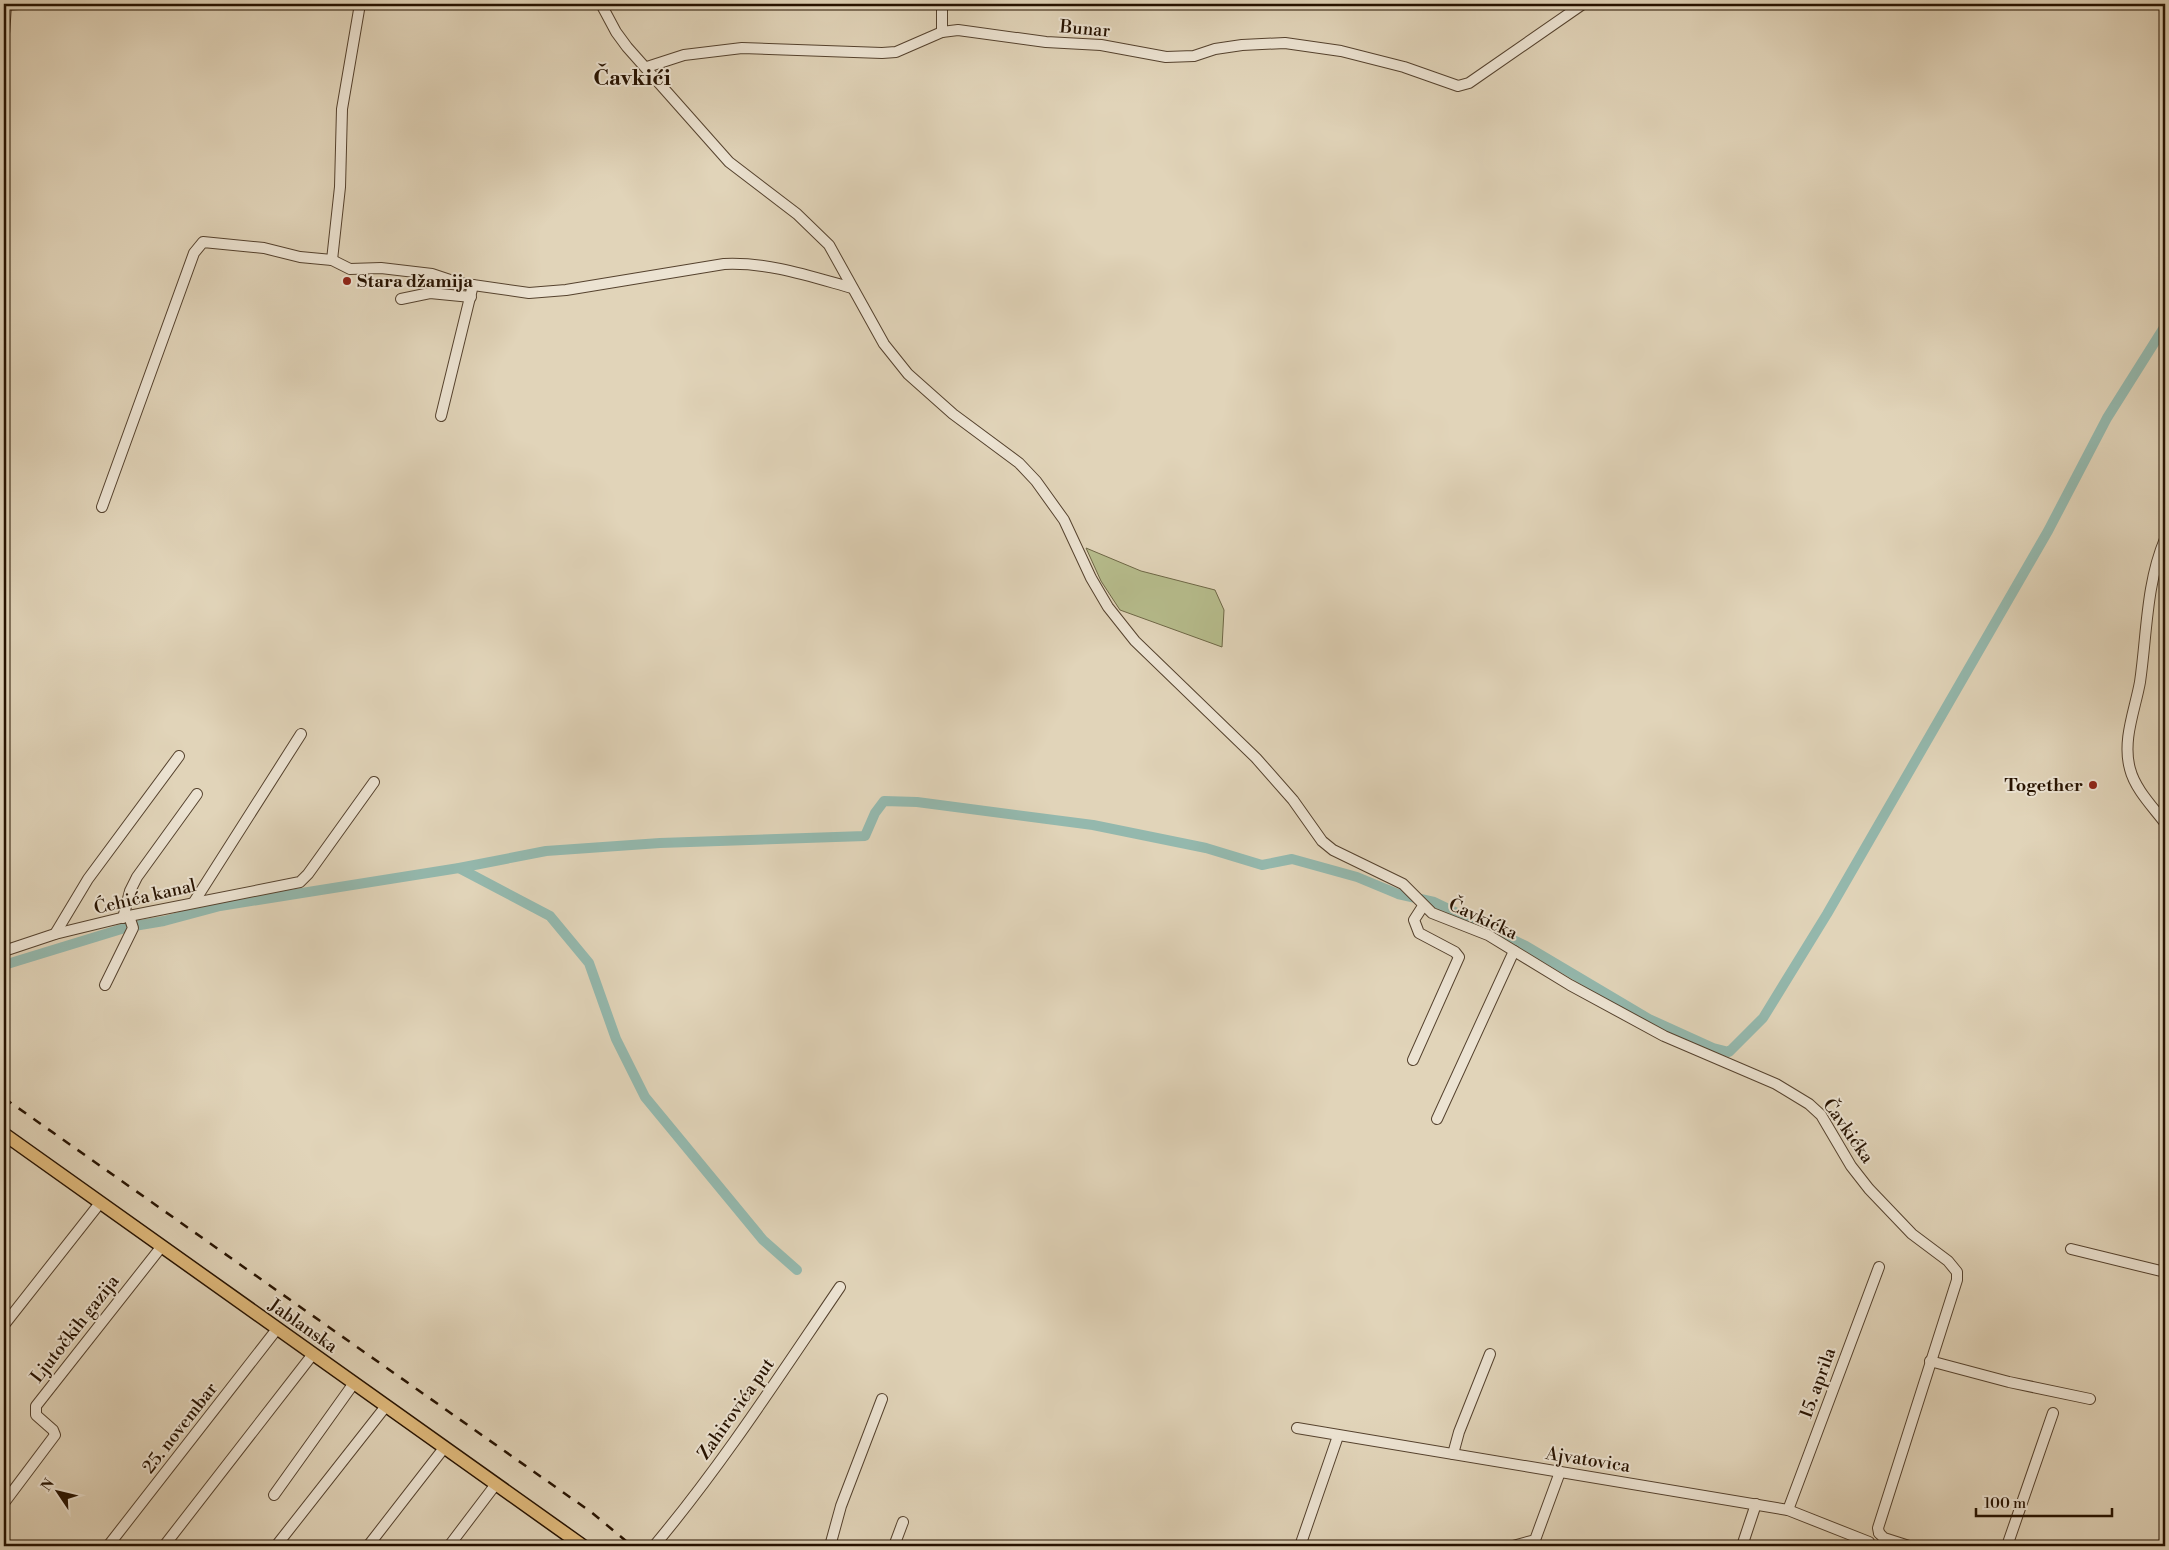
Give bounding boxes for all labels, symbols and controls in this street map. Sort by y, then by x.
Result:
street label: Bunar [1058,15,1111,43]
district label: Čavkići [593,63,671,92]
place label: Stara džamija [357,270,473,293]
marker: Stara džamija [341,275,353,287]
place label: Together [2004,774,2083,797]
marker: Together [2087,779,2099,791]
street label: Ćehića kanal [92,874,199,920]
street label: Čavkićka [1445,893,1522,945]
street label: Čavkićka [1817,1094,1879,1169]
street label: Ljutočkih gazija [26,1270,125,1388]
street label: Jablanska [263,1293,343,1359]
street label: 15. aprila [1795,1344,1842,1421]
street label: Zahirovića put [693,1353,780,1464]
street label: 25. novembar [137,1378,223,1478]
street label: Ajvatovica [1543,1442,1633,1478]
north arrow [32,1468,82,1518]
text: N [38,1475,59,1495]
scale bar [1976,1485,2113,1517]
text: 100 m [1984,1494,2026,1513]

